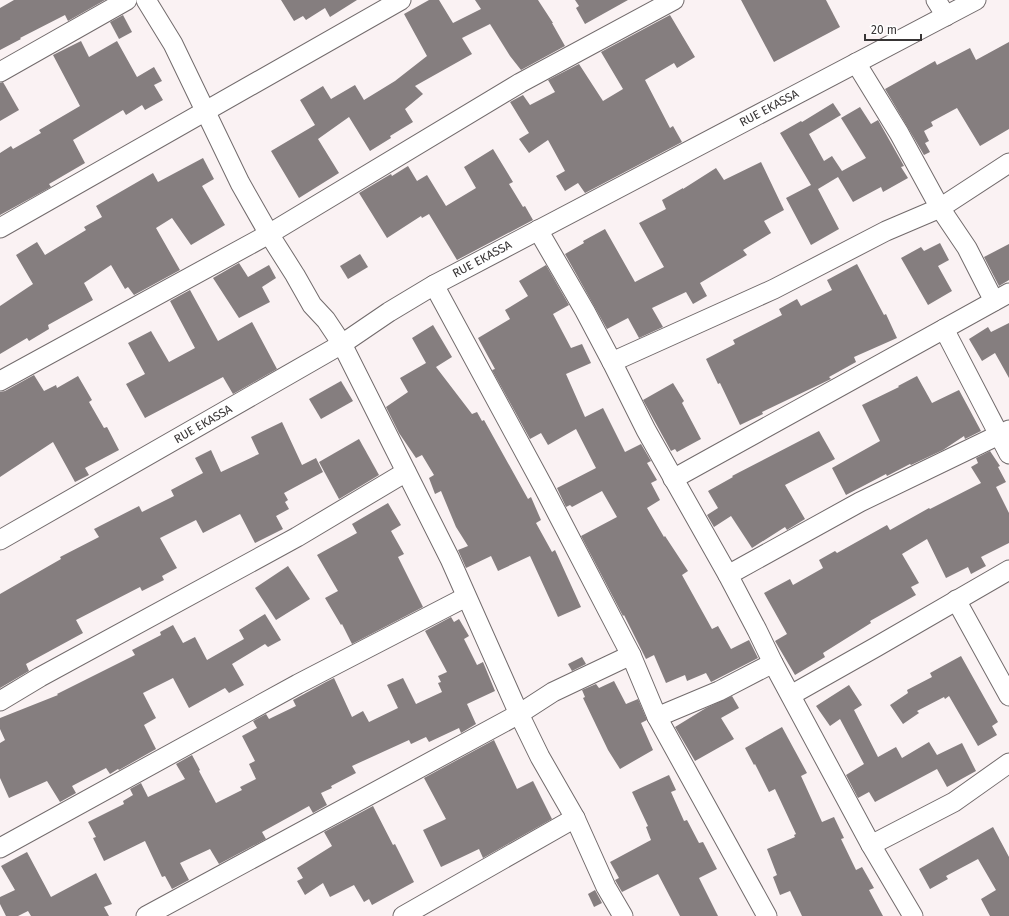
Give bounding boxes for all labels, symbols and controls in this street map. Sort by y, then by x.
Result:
scale bar [865,16,921,42]
text: 20 m [871,23,897,37]
street label: RUE EKASSA [737,87,801,129]
street label: RUE EKASSA [450,238,514,280]
street label: RUE EKASSA [171,402,235,446]

